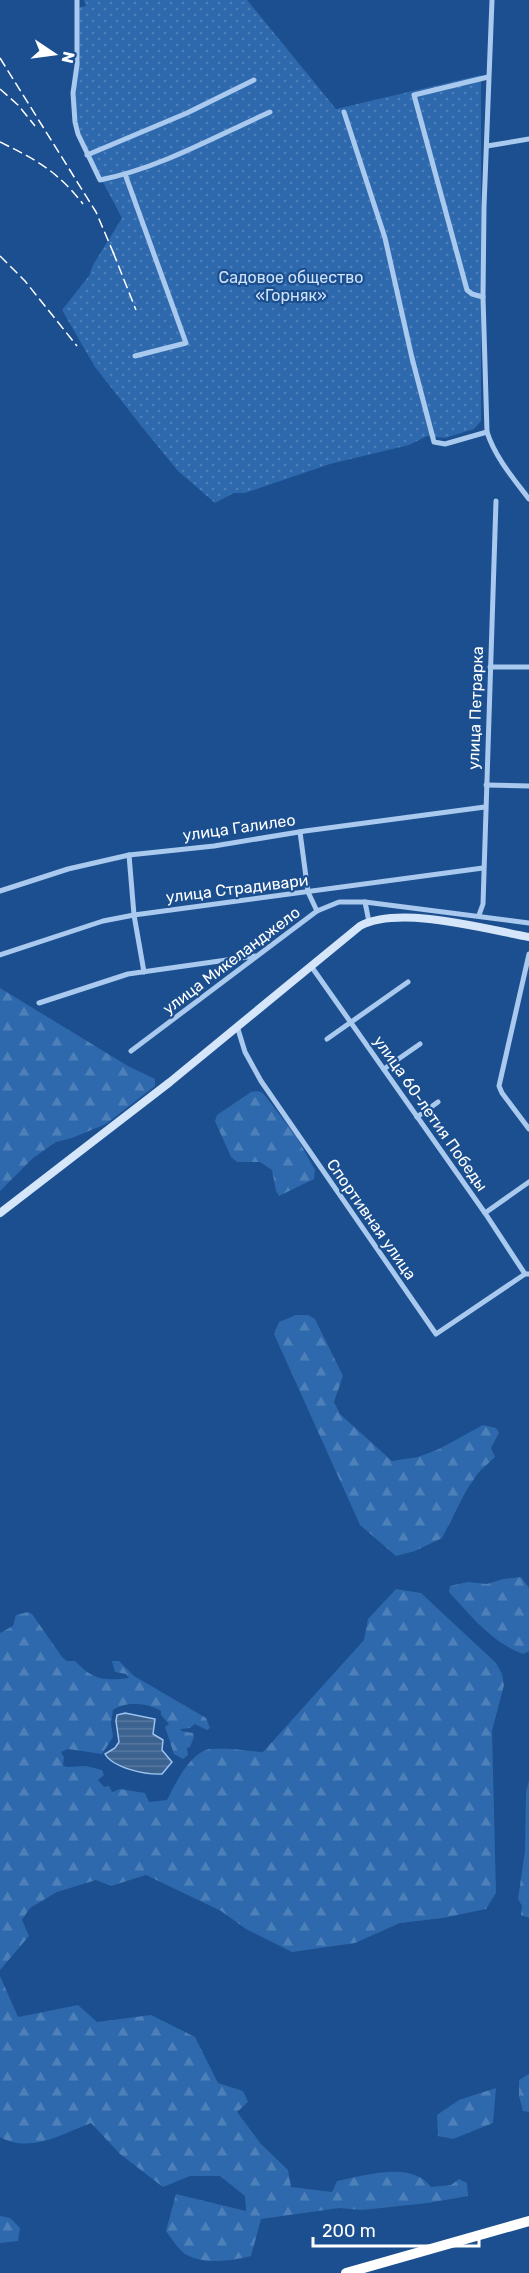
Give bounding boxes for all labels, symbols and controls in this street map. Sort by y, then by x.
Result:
north arrow [24,24,84,84]
text: N [58,50,79,65]
park label: Садовое общество «Горняк» [219,268,363,305]
street label: улица Петрарка [464,646,487,770]
street label: улица Галилео [182,810,297,845]
street label: улица Страдивари [165,870,309,907]
street label: улица Микеланджело [159,903,304,1018]
street label: улица 60-летия Победы [370,1032,492,1195]
street label: Спортивная улица [323,1155,420,1283]
scale bar [313,2210,480,2248]
text: 200 m [322,2220,376,2242]

